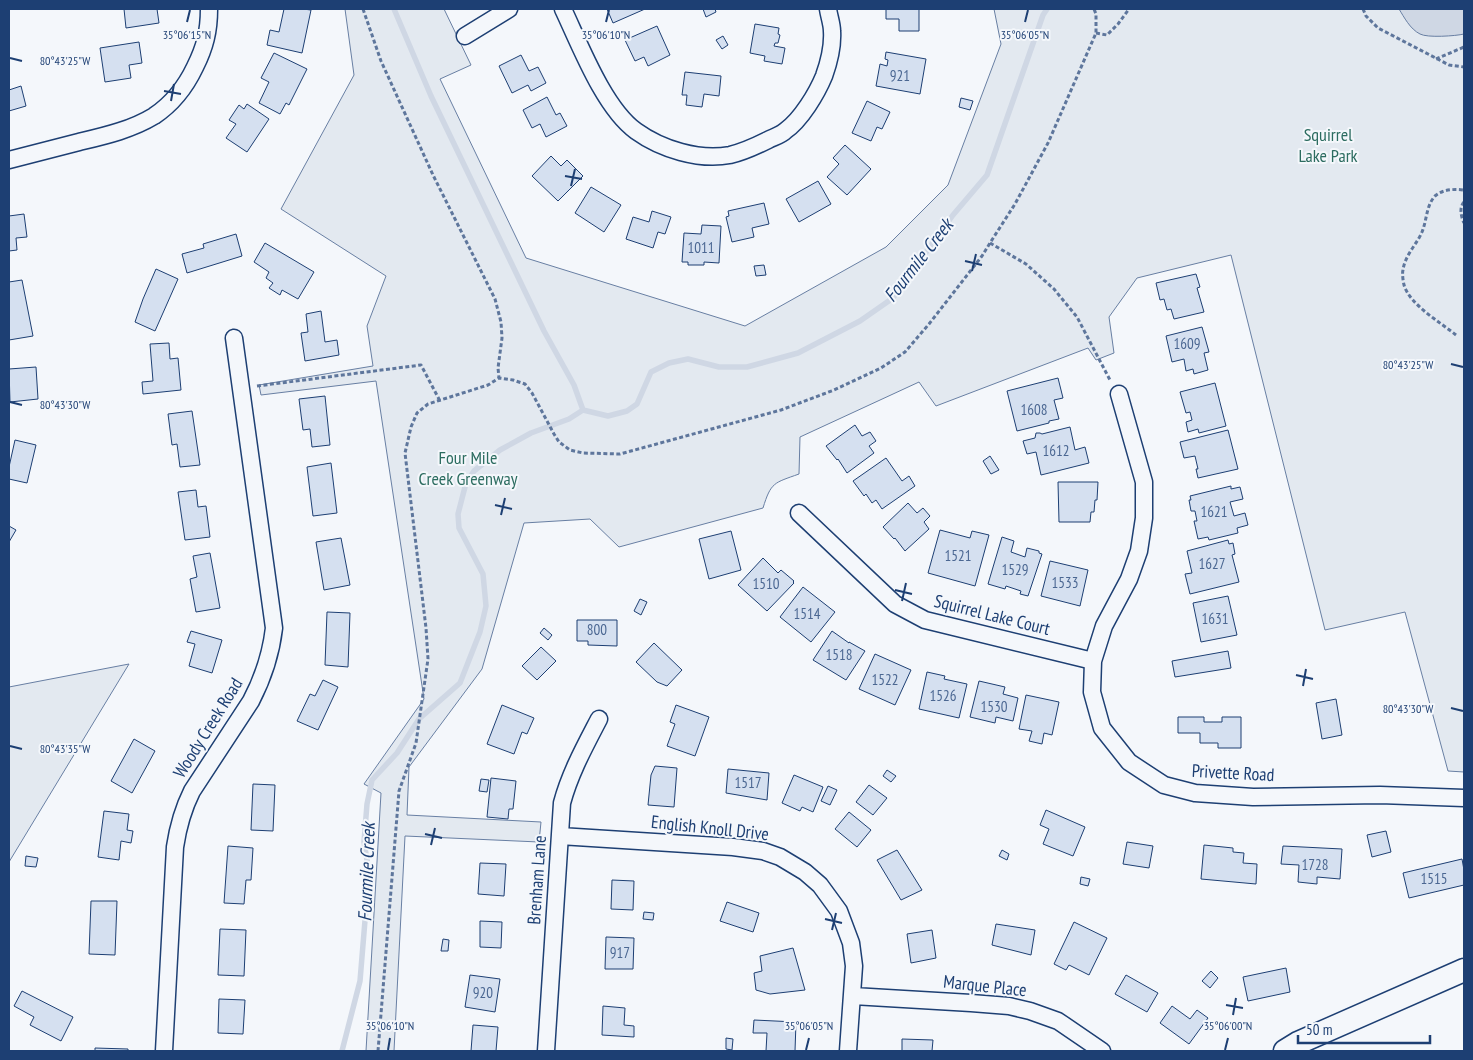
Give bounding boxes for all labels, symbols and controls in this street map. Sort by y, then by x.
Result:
text: 35°06'15"N [163,27,211,42]
text: 35°06'10"N [582,27,630,42]
text: 35°06'05"N [1001,27,1049,42]
text: 80°43'25"W [40,53,90,68]
house number: 921 [890,66,910,85]
park label: Squirrel Lake Park [1298,123,1358,167]
water label: Fourmile Creek [878,212,960,306]
house number: 1011 [687,238,715,257]
house number: 1609 [1173,334,1201,353]
text: 80°43'25"W [1383,357,1433,372]
text: 80°43'30"W [40,397,90,412]
house number: 1608 [1020,400,1048,419]
house number: 1612 [1042,441,1070,460]
park label: Four Mile Creek Greenway [418,446,518,490]
house number: 1621 [1200,502,1228,521]
house number: 1521 [944,546,972,565]
house number: 1627 [1198,554,1226,573]
house number: 1529 [1001,560,1029,579]
house number: 1533 [1051,573,1079,592]
house number: 1510 [752,574,780,593]
street label: Squirrel Lake Court [932,589,1052,640]
house number: 1514 [793,604,821,623]
house number: 1631 [1201,609,1229,628]
house number: 800 [587,620,607,639]
house number: 1518 [825,645,853,664]
house number: 1522 [871,670,899,689]
street label: Woody Creek Road [168,673,247,782]
house number: 1526 [929,686,957,705]
house number: 1530 [980,697,1008,716]
text: 80°43'30"W [1383,701,1433,716]
text: 80°43'35"W [40,741,90,756]
street label: Privette Road [1191,759,1275,786]
house number: 1517 [734,773,762,792]
street label: English Knoll Drive [650,810,770,845]
water label: Fourmile Creek [352,820,380,922]
street label: Brenham Lane [522,835,551,925]
house number: 1728 [1301,855,1329,874]
house number: 1515 [1420,869,1448,888]
house number: 917 [610,943,630,962]
street label: Marque Place [942,970,1028,1001]
house number: 920 [473,983,493,1002]
scale bar [1298,1012,1430,1044]
text: 35°06'10"N [366,1018,414,1033]
text: 35°06'05"N [785,1018,833,1033]
text: 35°06'00"N [1204,1018,1252,1033]
text: 50 m [1306,1020,1332,1039]

